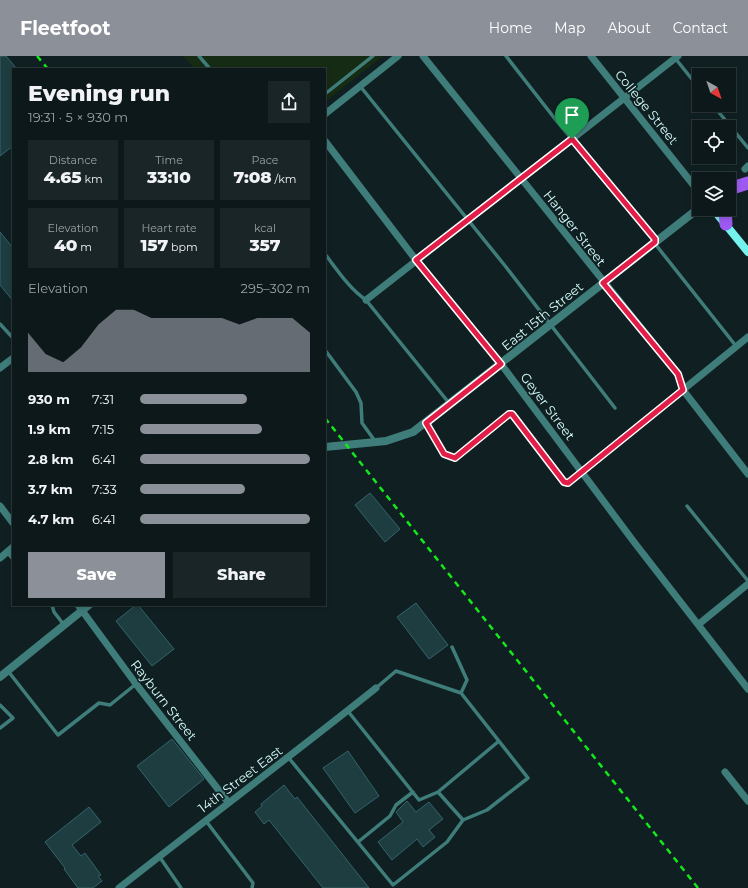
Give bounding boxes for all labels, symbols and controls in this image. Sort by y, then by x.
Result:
text: Fleetfoot [20,17,110,40]
text: Home [489,19,532,37]
text: Map [554,19,585,37]
text: About [607,19,651,37]
text: Contact [673,19,728,37]
street label: College Street [612,66,682,148]
north arrow [692,68,736,112]
map controls [692,68,736,216]
text: Evening run [28,80,170,107]
button: share [268,81,310,123]
pin [555,98,589,139]
icon: arrive [561,104,583,126]
text: 19:31 · 5 × 930 m [28,109,128,125]
button: locate [692,120,736,164]
text: Distance [49,153,97,167]
text: Time [155,153,183,167]
text: Pace [252,153,278,167]
text: 4.65 [43,167,82,187]
text: 33:10 [147,167,191,187]
text: 7:08 [233,167,272,187]
text: km [82,172,103,186]
text: /km [272,172,297,186]
button: layers [692,172,736,216]
street label: Hanger Street [540,187,610,269]
text: Elevation [48,221,98,235]
text: Heart rate [141,221,197,235]
text: kcal [254,221,276,235]
text: 40 [54,235,77,255]
text: 157 [140,235,168,255]
text: 357 [250,235,280,255]
text: m [77,240,92,254]
text: bpm [168,240,198,254]
street label: East 15th Street [498,278,586,354]
text: Elevation [28,280,88,296]
text: 295–302 m [241,280,310,296]
street label: Geyer Street [517,369,579,443]
text: 930 m [28,391,70,407]
text: 7:31 [92,391,114,407]
text: 1.9 km [28,421,71,437]
text: 7:15 [92,421,114,437]
text: 2.8 km [28,451,74,467]
text: 6:41 [92,451,116,467]
text: 3.7 km [28,481,73,497]
text: 7:33 [92,481,117,497]
text: 4.7 km [28,511,74,527]
text: 6:41 [92,511,116,527]
button: Save [28,552,165,598]
button: Share [173,552,310,598]
street label: Rayburn Street [128,656,200,744]
street label: 14th Street East [195,742,285,816]

